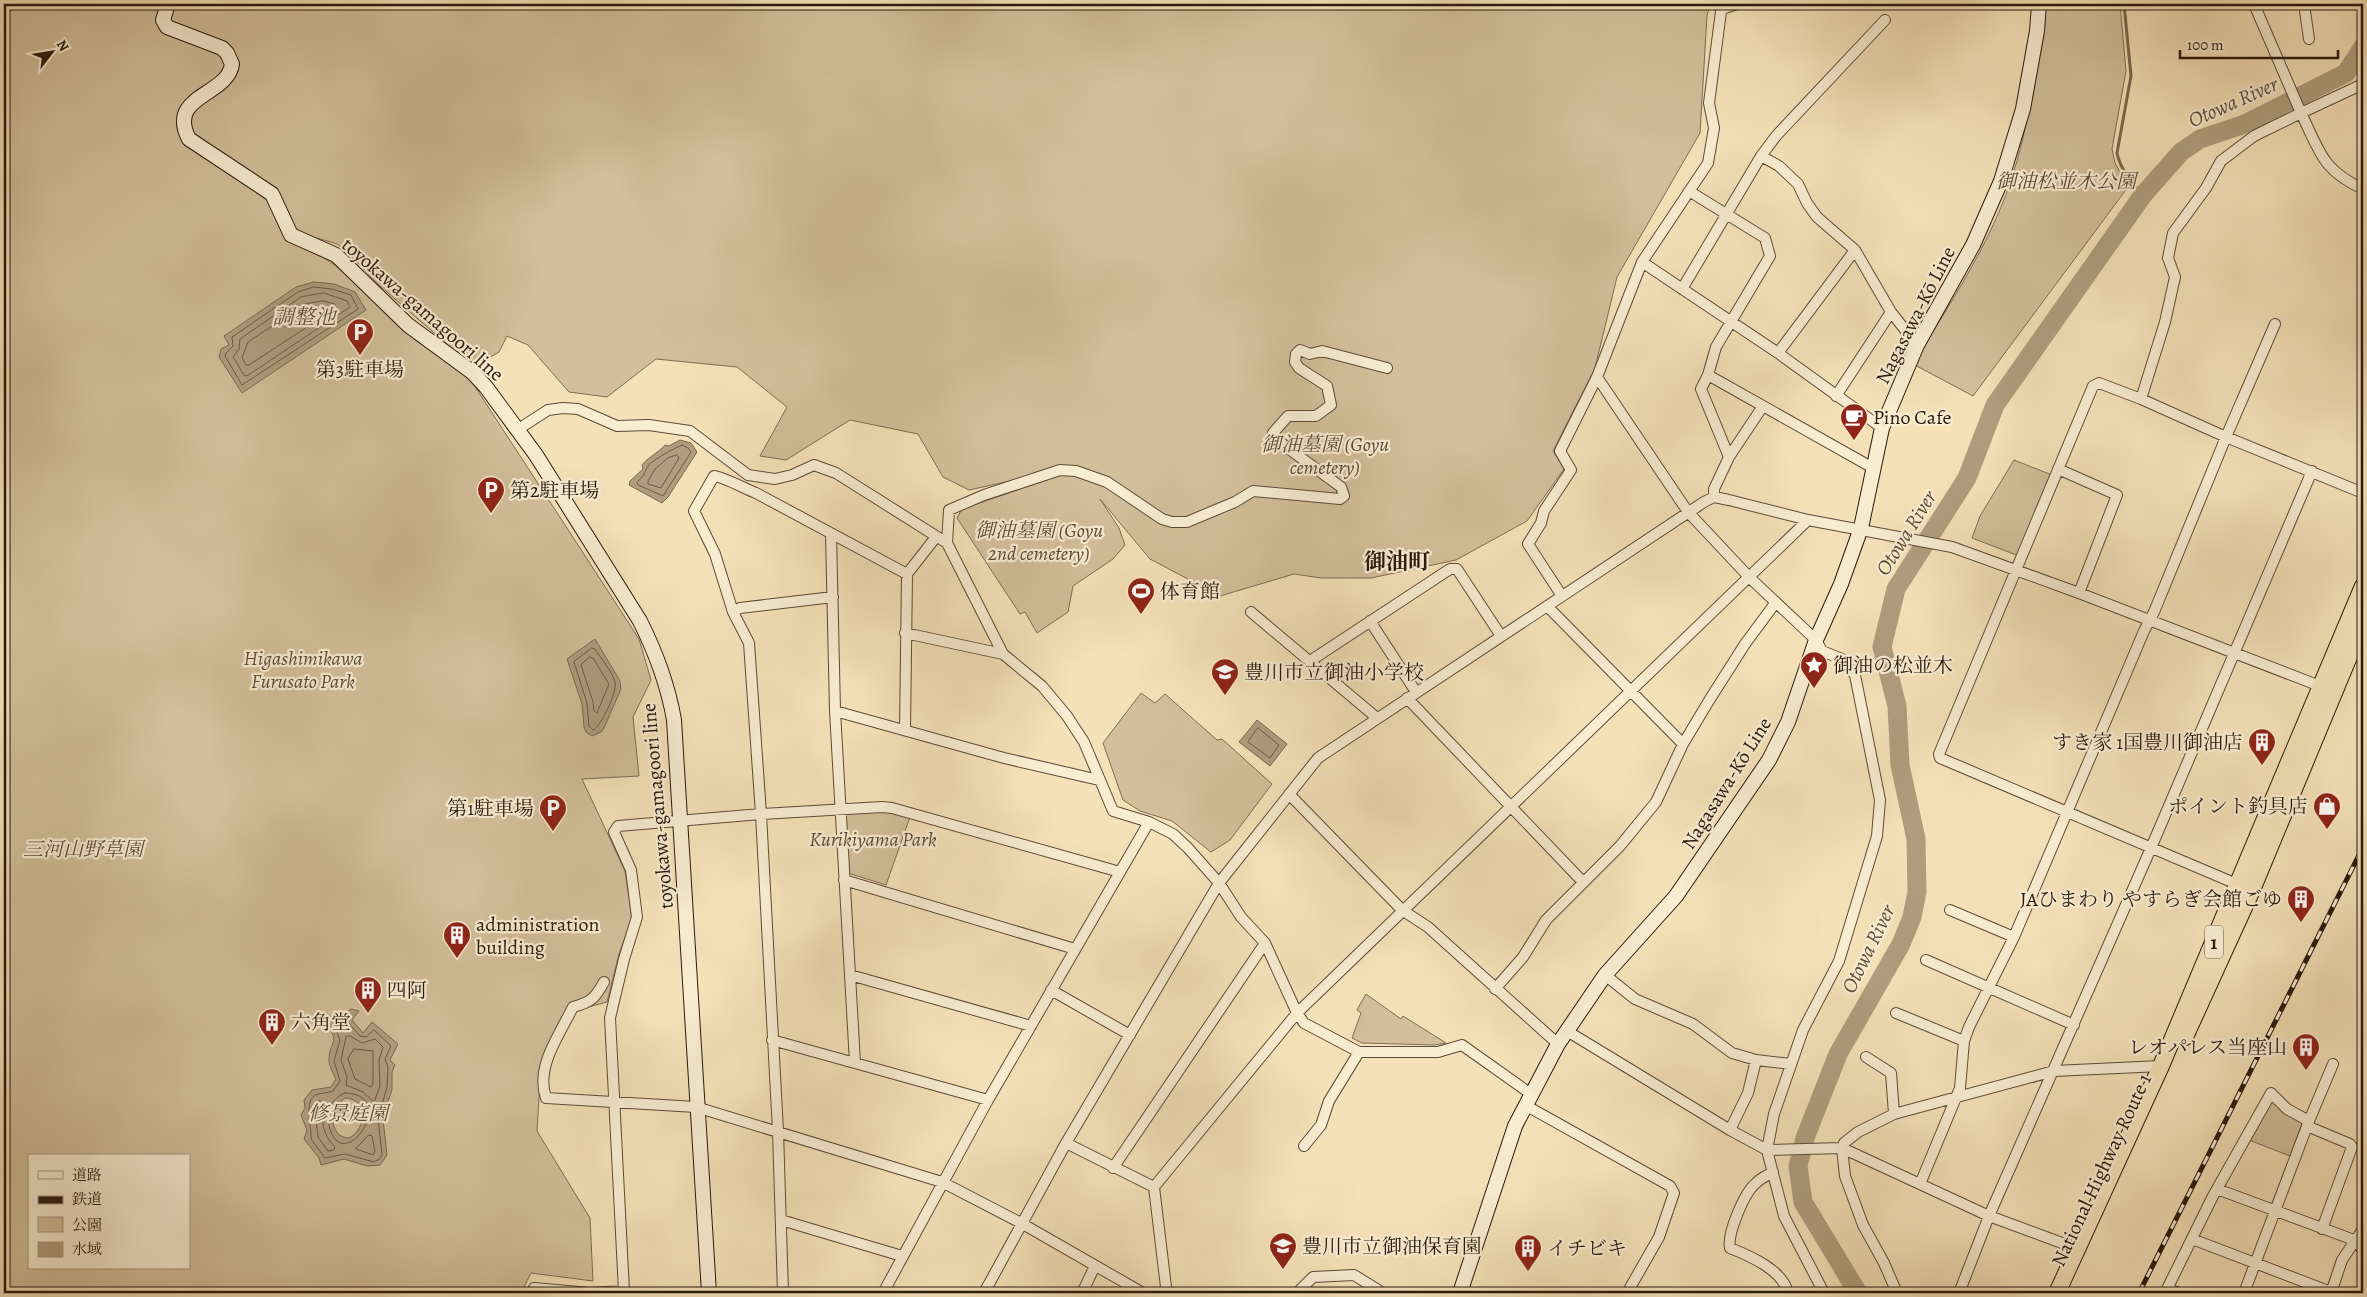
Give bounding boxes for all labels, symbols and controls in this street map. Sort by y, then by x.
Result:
north arrow [28,28,78,78]
scale bar [2180,28,2337,60]
text: 100 m [2187,35,2224,55]
text: N [52,36,73,55]
water label: Otowa River [2184,70,2283,134]
park label: 御油松並木公園 [1996,168,2139,195]
street label: toyokawa-gamagoori line [336,231,510,387]
street label: Nagasawa-Kō Line [1869,242,1962,389]
water label: 調整池 [273,303,337,331]
parking icon: 第3駐車場 [345,317,375,356]
place label: 第3駐車場 [316,356,404,383]
cafe icon: Pino Cafe [1839,402,1869,441]
place label: Pino Cafe [1873,404,1951,431]
park label: 御油墓園 (Goyu cemetery) [1261,431,1389,481]
parking icon: 第2駐車場 [476,475,506,514]
place label: 第2駐車場 [510,477,600,504]
water label: Otowa River [1869,485,1943,581]
park label: 御油墓園 (Goyu 2nd cemetery) [975,517,1103,567]
district label: 御油町 [1364,547,1430,577]
sports icon: 体育館 [1126,576,1156,615]
place label: 体育館 [1160,578,1220,605]
park label: Higashimikawa Furusato Park [244,645,363,695]
place icon: 御油の松並木 [1799,650,1829,689]
place label: 御油の松並木 [1833,652,1953,679]
school or university icon: 豊川市立御油小学校 [1210,657,1240,696]
place label: 豊川市立御油小学校 [1244,659,1424,686]
street label: toyokawa-gamagoori line [635,702,680,910]
street label: Nagasawa-Kō Line [1675,712,1778,854]
building icon: すき家 1国豊川御油店 [2247,727,2277,766]
place label: すき家 1国豊川御油店 [2052,729,2243,756]
shop icon: ポイント釣具店 [2312,791,2342,830]
parking icon: 第1駐車場 [538,793,568,832]
place label: ポイント釣具店 [2168,793,2308,820]
place label: 第1駐車場 [447,795,534,822]
park label: Kurikiyama Park [809,826,937,853]
park label: 三河山野草園 [23,836,146,863]
building icon: JAひまわり やすらぎ会館ごゆ [2286,884,2316,923]
place label: JAひまわり やすらぎ会館ごゆ [2020,886,2282,913]
water label: Otowa River [1835,899,1902,998]
place label: administration building [476,911,600,961]
building icon: administration building [442,920,472,959]
road number: 1 [2205,926,2223,959]
building icon: 四阿 [353,975,383,1014]
place label: 四阿 [387,977,427,1004]
building icon: 六角堂 [257,1007,287,1046]
place label: 六角堂 [291,1009,351,1036]
building icon: レオパレス当座山 [2291,1032,2321,1071]
place label: レオパレス当座山 [2128,1034,2287,1061]
street label: National Highway Route 1 [2045,1069,2158,1271]
park label: 修景庭園 [308,1100,391,1127]
legend [28,1154,190,1270]
text: 道路 [72,1165,102,1185]
text: 鉄道 [72,1189,102,1209]
text: 公園 [72,1215,102,1235]
school or university icon: 豊川市立御油保育園 [1268,1231,1298,1270]
place label: 豊川市立御油保育園 [1302,1233,1482,1260]
building icon: イチビキ [1513,1233,1543,1272]
place label: イチビキ [1547,1235,1627,1262]
text: 水域 [72,1239,102,1259]

